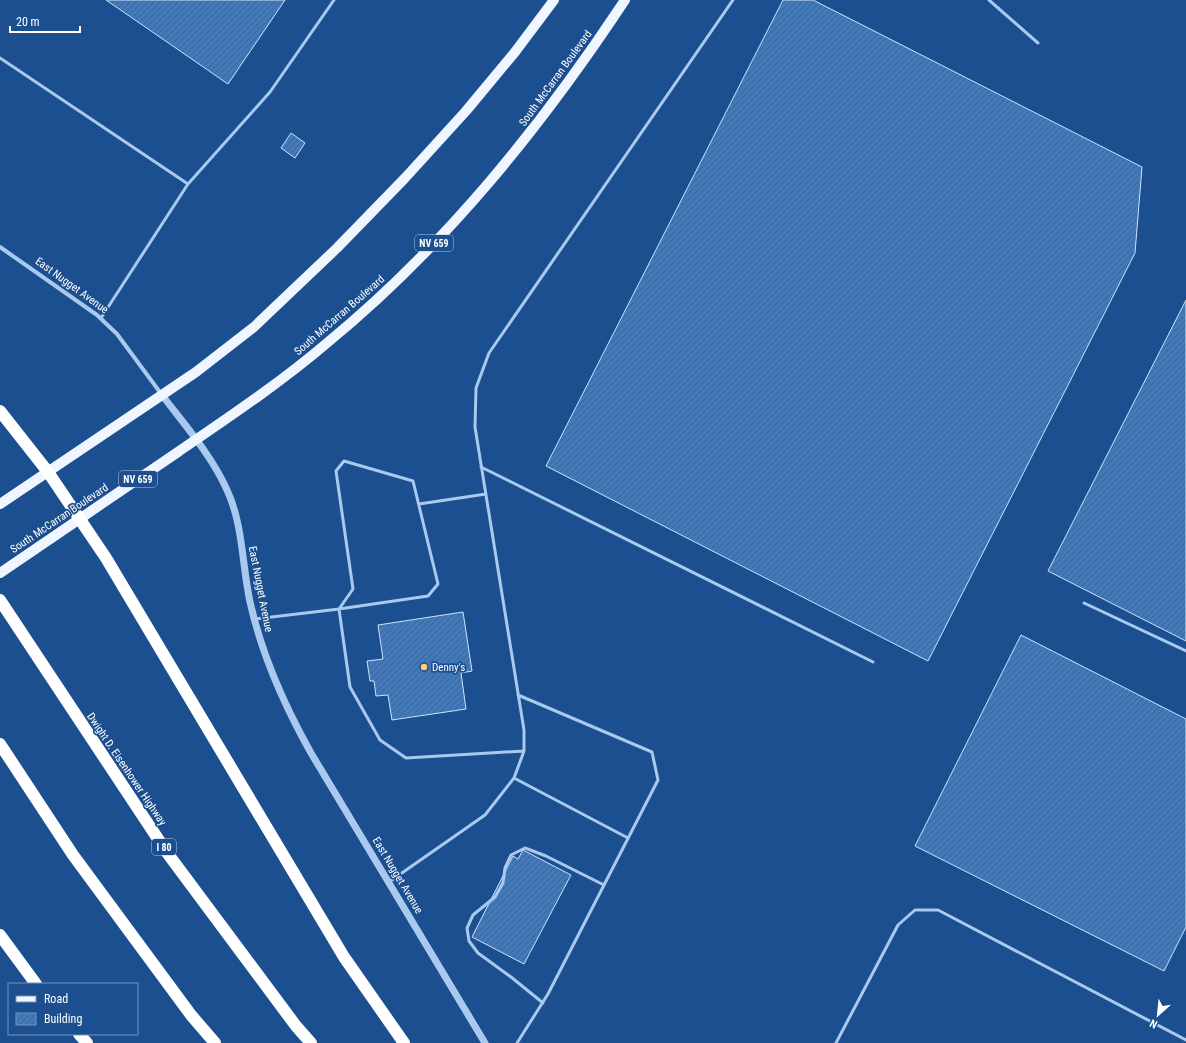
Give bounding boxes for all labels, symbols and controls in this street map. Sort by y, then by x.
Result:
scale bar [10,8,80,34]
text: 20 m [16,15,40,29]
street label: South McCarran Boulevard [516,28,595,129]
road number: NV 659 [415,235,453,251]
street label: East Nugget Avenue [33,255,111,316]
street label: South McCarran Boulevard [292,273,387,358]
road number: NV 659 [119,471,157,487]
street label: South McCarran Boulevard [8,481,111,556]
street label: East Nugget Avenue [246,545,275,633]
place label: Denny's [432,661,465,674]
marker: Denny's [419,662,429,672]
street label: Dwight D. Eisenhower Highway [84,710,169,828]
street label: East Nugget Avenue [370,835,426,916]
road number: I 80 [152,839,176,855]
legend [8,983,138,1035]
text: Road [44,992,68,1006]
north arrow [1138,995,1178,1035]
text: Building [44,1012,82,1026]
text: N [1148,1016,1160,1031]

